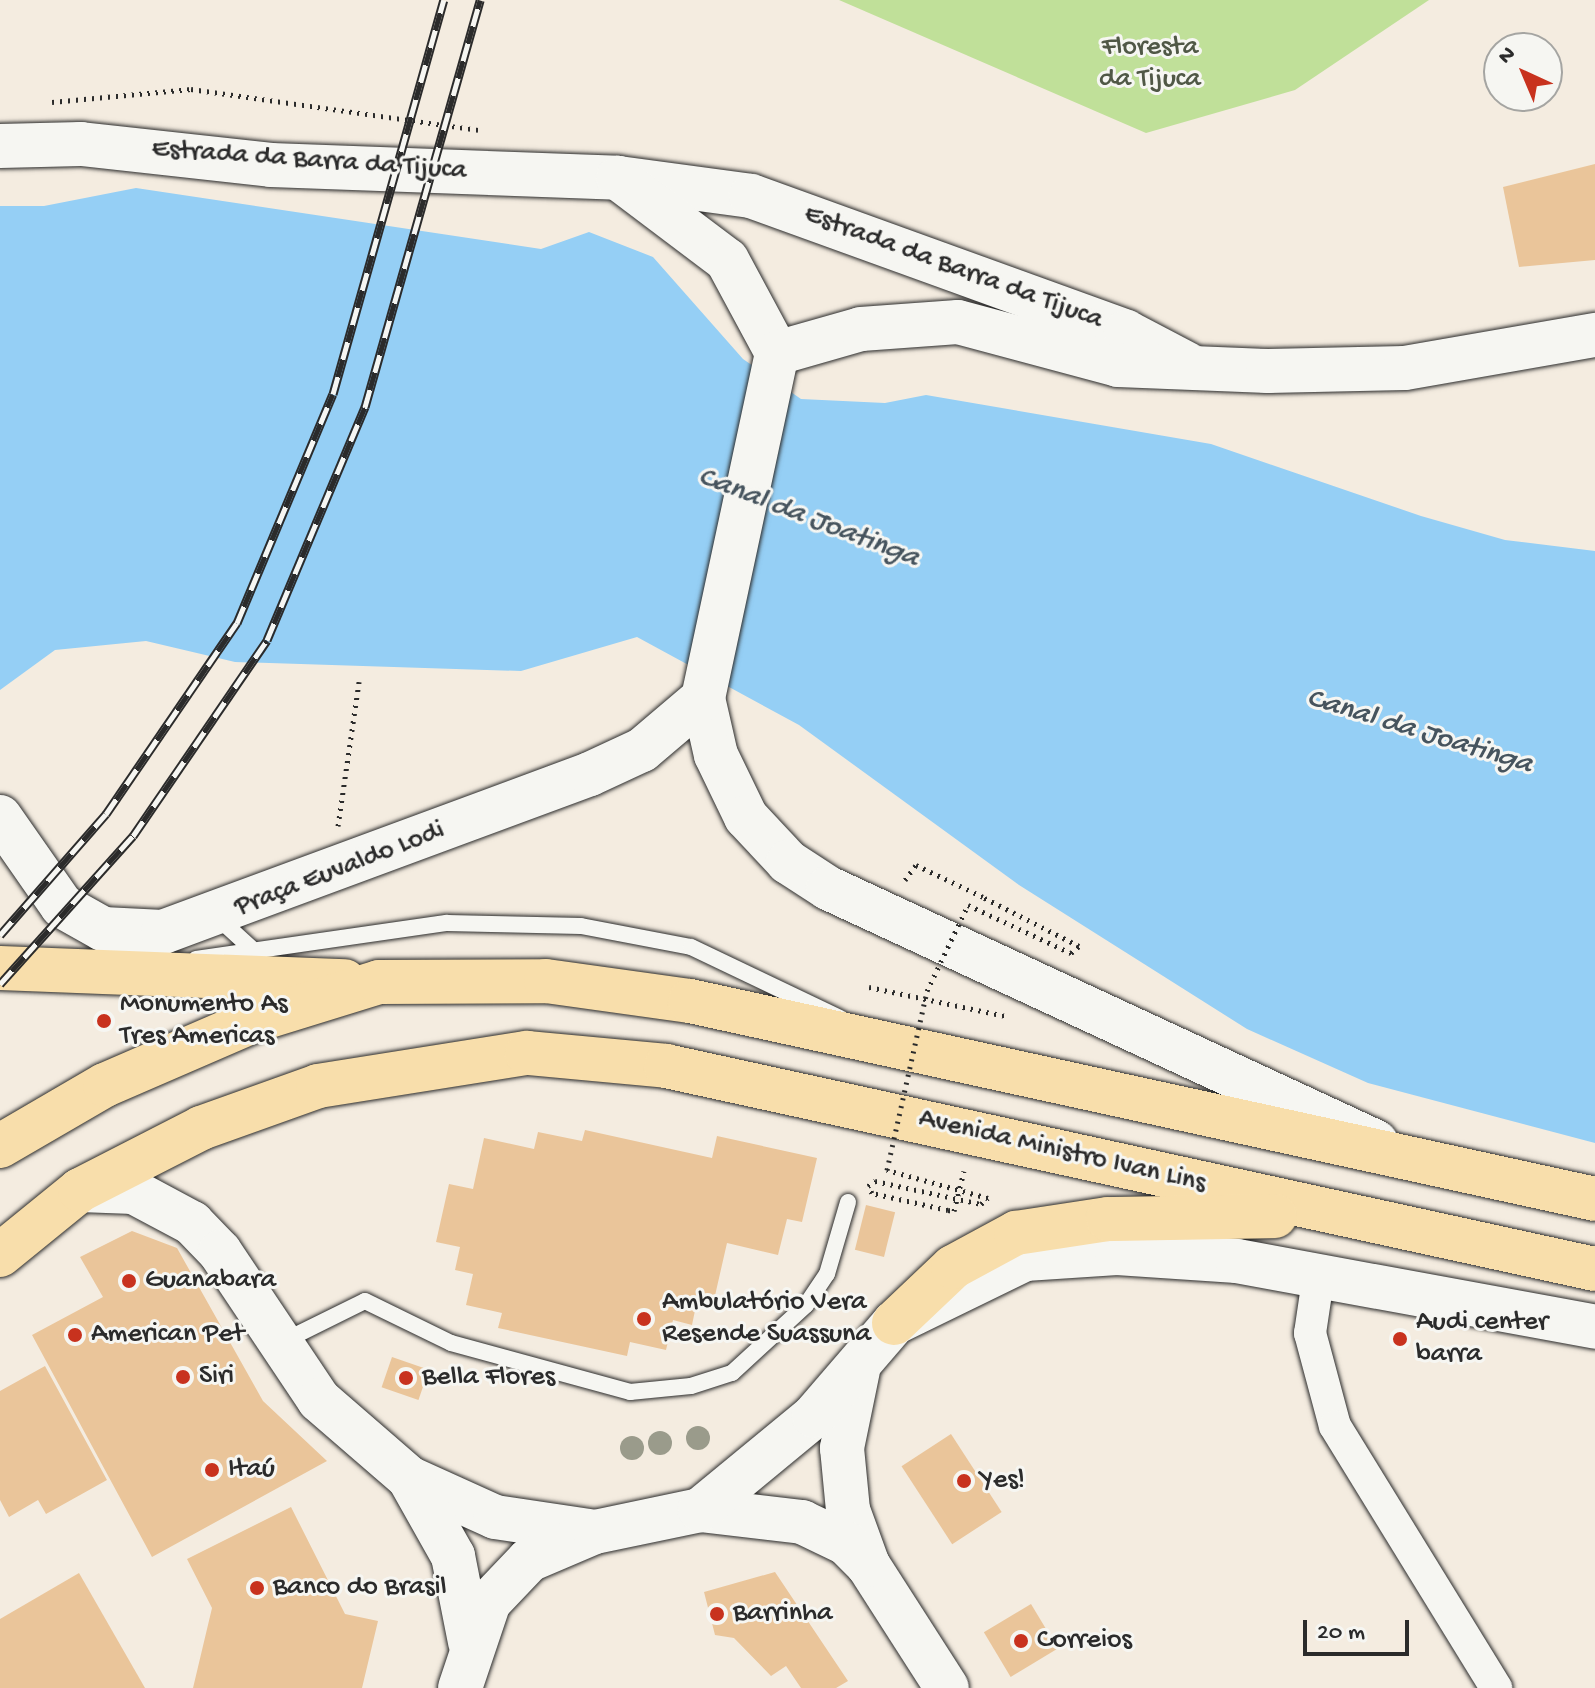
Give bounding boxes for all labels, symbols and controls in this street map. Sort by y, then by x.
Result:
park label: Floresta da Tijuca [1099,31,1201,97]
north arrow [1483,32,1563,112]
text: N [1494,42,1522,71]
street label: Estrada da Barra da Tijuca [150,133,468,189]
street label: Estrada da Barra da Tijuca [799,198,1107,338]
water label: Canal da Joatinga [692,460,924,578]
water label: Canal da Joatinga [1302,682,1536,784]
street label: Praça Euvaldo Lodi [230,815,450,925]
place label: Monumento As Tres Americas [120,988,287,1054]
marker: Monumento As Tres Americas [95,1012,113,1030]
street label: Avenida Ministro Ivan Lins [915,1103,1209,1201]
place label: Guanabara [145,1264,276,1298]
marker: Guanabara [120,1272,138,1290]
place label: Ambulatório Vera Resende Suassuna [662,1286,871,1352]
place label: Audi center barra [1416,1306,1548,1372]
marker: Ambulatório Vera Resende Suassuna [633,1308,655,1330]
place label: American Pet [91,1318,244,1352]
marker: American Pet [66,1326,84,1344]
marker: Audi center barra [1391,1330,1409,1348]
place label: Siri [199,1360,234,1394]
place label: Bella Flores [422,1361,555,1395]
marker: Siri [174,1368,192,1386]
marker: Bella Flores [397,1369,415,1387]
place label: Itaú [228,1453,275,1487]
marker: Itaú [203,1461,221,1479]
place label: Yes! [980,1464,1025,1498]
marker: Yes! [955,1472,973,1490]
place label: Banco do Brasil [273,1571,447,1605]
marker: Banco do Brasil [248,1579,266,1597]
place label: Barrinha [733,1597,833,1631]
scale bar [1307,1604,1413,1654]
marker: Barrinha [708,1605,726,1623]
text: 20 m [1317,1619,1365,1648]
place label: Correios [1037,1624,1132,1658]
marker: Correios [1012,1632,1030,1650]

